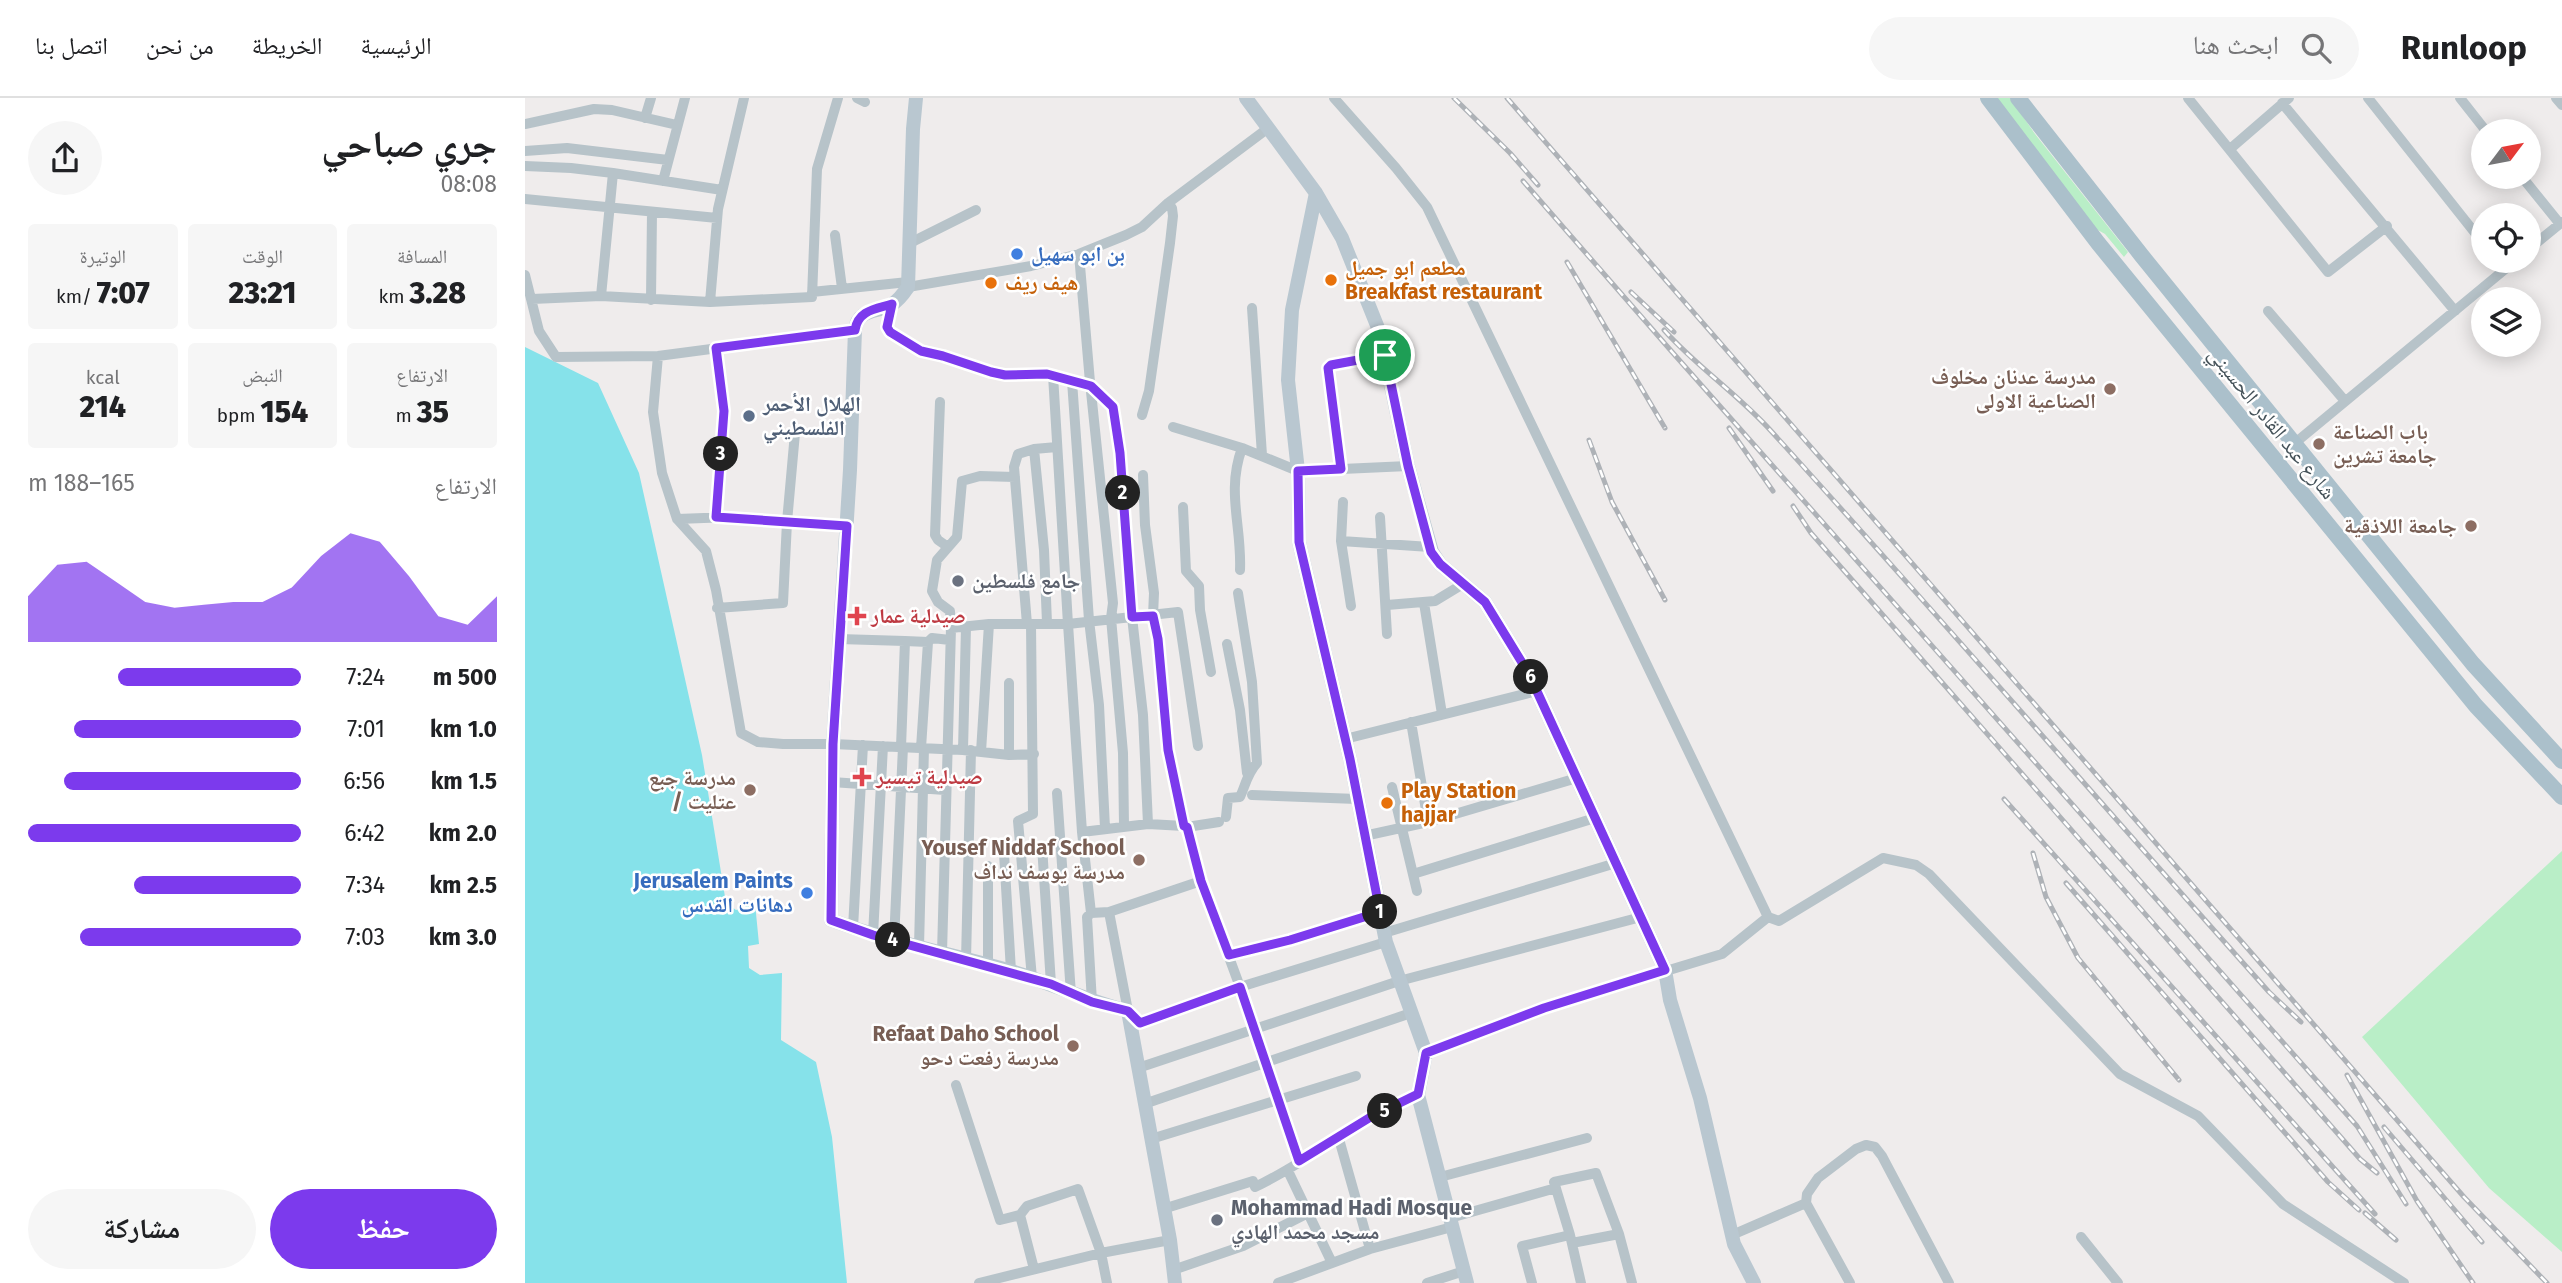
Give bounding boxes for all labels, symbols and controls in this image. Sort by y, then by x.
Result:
search box [1869,17,2359,80]
text: Runloop [2401,28,2527,68]
icon: search [2297,29,2335,67]
text: ابحث هنا [2193,30,2279,61]
text: اتصل بنا [35,32,108,60]
text: من نحن [146,32,214,60]
text: الخريطة [252,32,322,60]
text: الرئيسية [360,32,432,60]
north arrow [2471,119,2541,189]
map controls [2471,119,2541,357]
button: share [28,121,102,195]
text: جري صباحي [321,121,497,167]
text: 08:08 [440,170,497,198]
button: locate [2471,203,2541,273]
place label: بن ابو سهيل [1031,241,1125,267]
text: الوتيرة [80,245,126,268]
text: الوقت [242,245,283,268]
text: المسافة [397,245,447,268]
marker: بن ابو سهيل [1009,246,1025,262]
place label: مطعم ابو جميل Breakfast restaurant [1345,255,1543,305]
place label: هيف ريف [1005,270,1078,296]
marker: مطعم ابو جميل Breakfast restaurant [1323,272,1339,288]
text: 7:07 [97,275,150,311]
text: 23:21 [229,275,296,311]
text: 3.28 [410,275,466,311]
marker: هيف ريف [983,275,999,291]
text: /km [56,285,97,308]
text: km [378,285,410,308]
button: layers [2471,287,2541,357]
pin [1355,325,1415,385]
icon: arrive [1366,336,1404,374]
street label: شارع عبد القادر الحسيني [2200,342,2341,507]
text: النبض [242,364,283,387]
text: الارتفاع [396,364,448,387]
place label: مدرسة عدنان مخلوف الصناعية الاولى [1931,364,2096,414]
text: kcal [86,366,120,389]
marker: مدرسة عدنان مخلوف الصناعية الاولى [2102,381,2118,397]
text: 214 [80,389,126,425]
place label: الهلال الأحمر الفلسطيني [762,391,861,444]
text: 154 [261,394,308,430]
text: 35 [417,394,449,430]
text: bpm [217,404,261,427]
text: m [395,404,417,427]
marker: الهلال الأحمر الفلسطيني [741,408,757,424]
place label: باب الصناعة جامعة تشرين [2333,419,2437,469]
pin: 3 [703,436,739,472]
marker: باب الصناعة جامعة تشرين [2311,436,2327,452]
text: 3 [716,442,725,465]
text: 165–188 m [28,469,135,497]
text: الارتفاع [434,472,497,500]
pin: 2 [1105,476,1141,510]
text: 2 [1118,481,1127,504]
place label: جامعة اللاذقية [2344,513,2457,539]
marker: جامعة اللاذقية [2463,518,2479,534]
place label: جامع فلسطين [972,568,1080,595]
marker: جامع فلسطين [950,573,966,589]
place label: صيدلية عمار [870,603,966,629]
marker: صيدلية عمار [849,608,865,624]
pin: 6 [1513,660,1549,694]
text: 7:24 [346,663,385,691]
text: 500 m [433,663,497,691]
text: 6 [1525,665,1536,688]
text: 7:01 [347,715,385,743]
text: 1.0 km [430,715,497,743]
place label: صيدلية تيسير [875,764,983,790]
place label: مدرسة جبع / عتليت [649,765,736,815]
text: 6:56 [343,767,385,795]
text: 1.5 km [431,767,497,795]
marker: صيدلية تيسير [854,769,870,785]
place label: Play Station hajjar [1401,778,1516,828]
marker: مدرسة جبع / عتليت [742,782,758,798]
marker: Play Station hajjar [1379,795,1395,811]
text: 6:42 [344,819,385,847]
text: 2.0 km [429,819,497,847]
place label: Yousef Niddaf School مدرسة يوسف نداف [920,835,1126,885]
marker: Yousef Niddaf School مدرسة يوسف نداف [1131,852,1147,868]
place label: Jerusalem Paints دهانات القدس [632,868,793,918]
text: 7:34 [345,871,385,899]
text: 2.5 km [429,871,497,899]
marker: Jerusalem Paints دهانات القدس [799,885,815,901]
pin: 1 [1363,894,1397,930]
text: 1 [1375,900,1384,923]
pin: 4 [875,922,911,958]
text: 7:03 [345,923,385,951]
text: 3.0 km [429,923,497,951]
text: 4 [887,928,898,951]
place label: Refaat Daho School مدرسة رفعت دحو [873,1021,1060,1071]
marker: Refaat Daho School مدرسة رفعت دحو [1065,1038,1081,1054]
pin: 5 [1367,1094,1403,1128]
text: 5 [1379,1099,1390,1122]
button: مشاركة [28,1189,256,1269]
button: حفظ [270,1189,497,1269]
place label: Mohammad Hadi Mosque مسجد محمد الهادي [1231,1195,1472,1248]
marker: Mohammad Hadi Mosque مسجد محمد الهادي [1209,1212,1225,1228]

